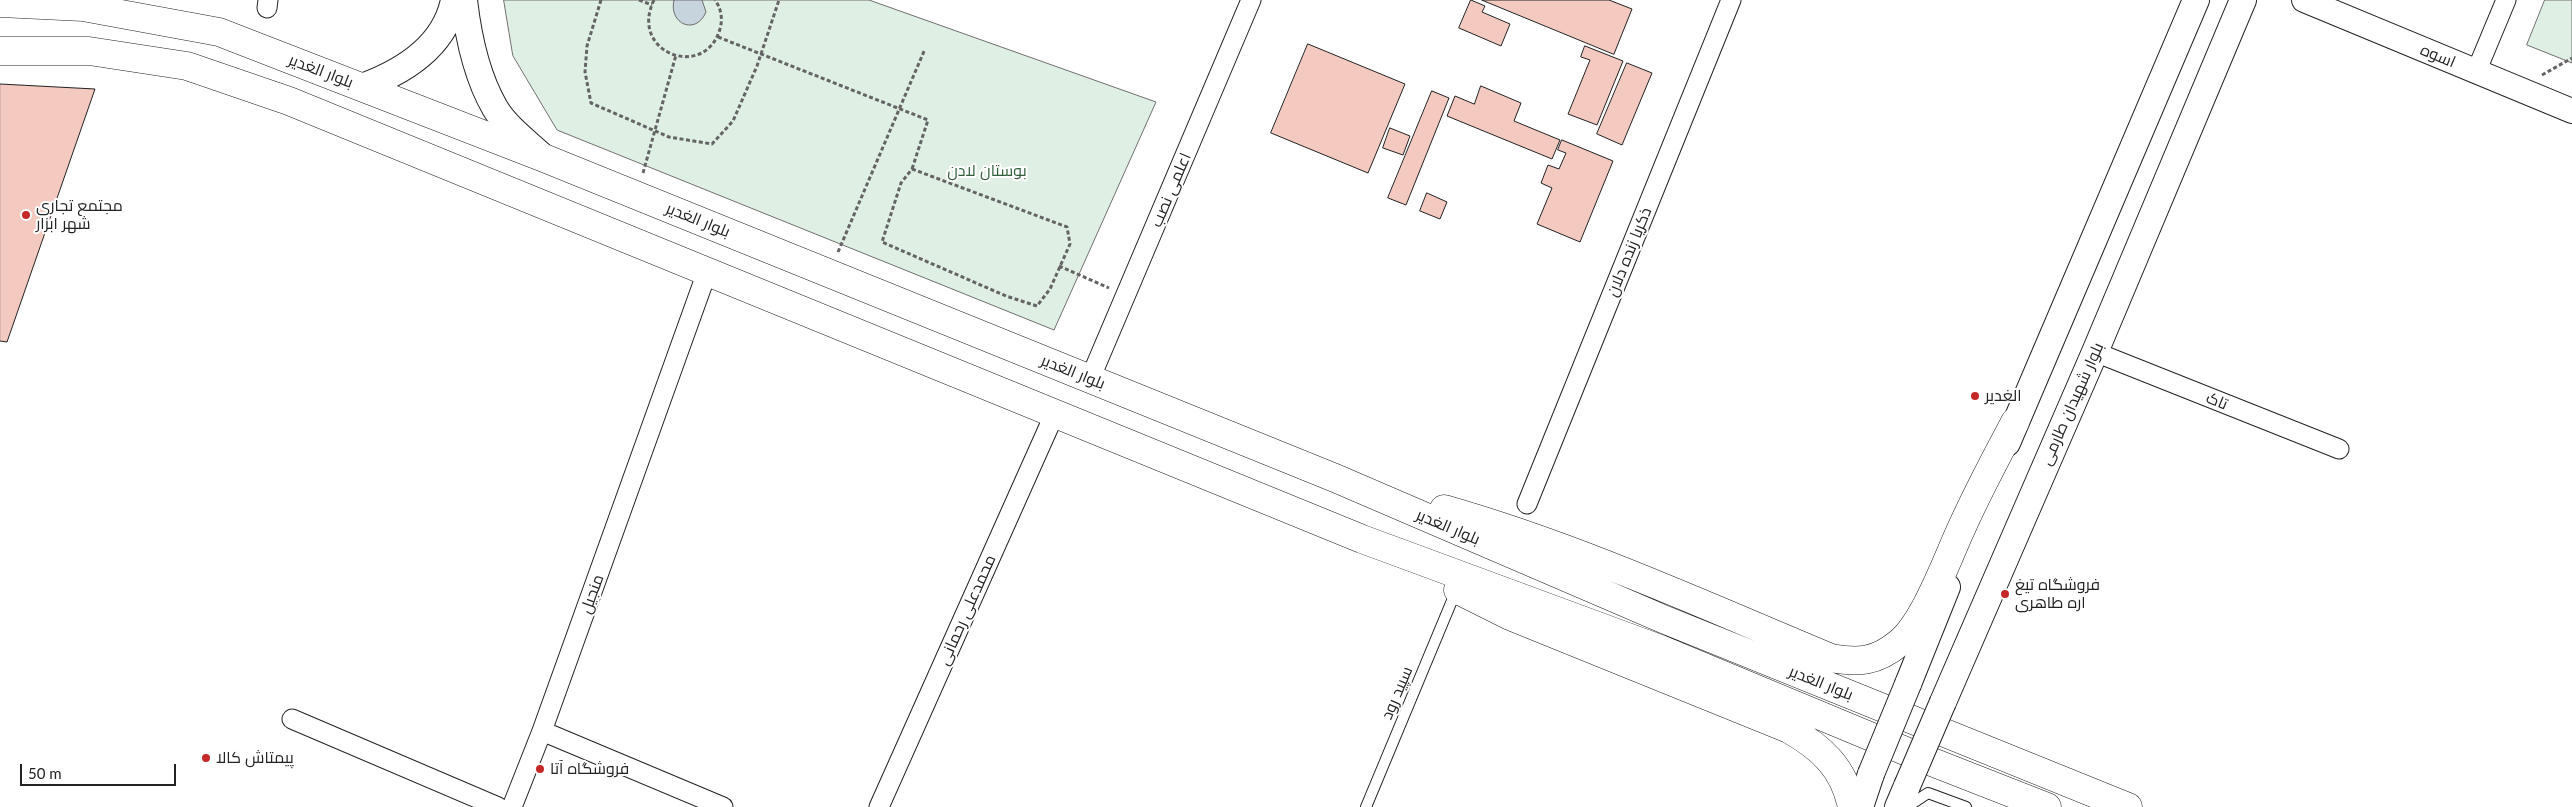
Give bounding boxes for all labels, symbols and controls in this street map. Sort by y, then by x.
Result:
street label: اسوه [2418,40,2458,72]
street label: بلوار الغدیر [286,50,356,92]
street label: اعلمی نصب [1147,150,1195,230]
park label: بوستان لادن [947,161,1027,181]
place label: مجتمع تجاری شهر ابزار [36,196,123,234]
street label: بلوار الغدیر [663,198,733,242]
street label: ذکریا زنده دلان [1602,204,1656,300]
marker: مجتمع تجاری شهر ابزار [20,209,32,221]
street label: بلوار شهیدان طارمی [2036,340,2108,468]
street label: بلوار الغدیر [1038,350,1108,394]
place label: الغدیر [1985,386,2022,406]
street label: تاک [2203,388,2231,414]
marker: الغدیر [1969,390,1981,402]
street label: بلوار الغدیر [1413,505,1483,549]
street label: محمدعلی رحمانی [934,552,1000,668]
street label: منجیل [576,572,608,616]
place label: فروشگاه تیغ اره طاهری [2015,575,2100,613]
marker: فروشگاه تیغ اره طاهری [1999,588,2011,600]
street label: بلوار الغدیر [1786,661,1856,705]
street label: سپید رود [1377,663,1417,723]
place label: پیمتاش کالا [216,748,294,768]
marker: پیمتاش کالا [200,752,212,764]
scale bar [22,754,179,786]
place label: فروشگاه آتا [550,759,629,779]
marker: فروشگاه آتا [534,763,546,775]
text: 50 m [28,764,62,782]

